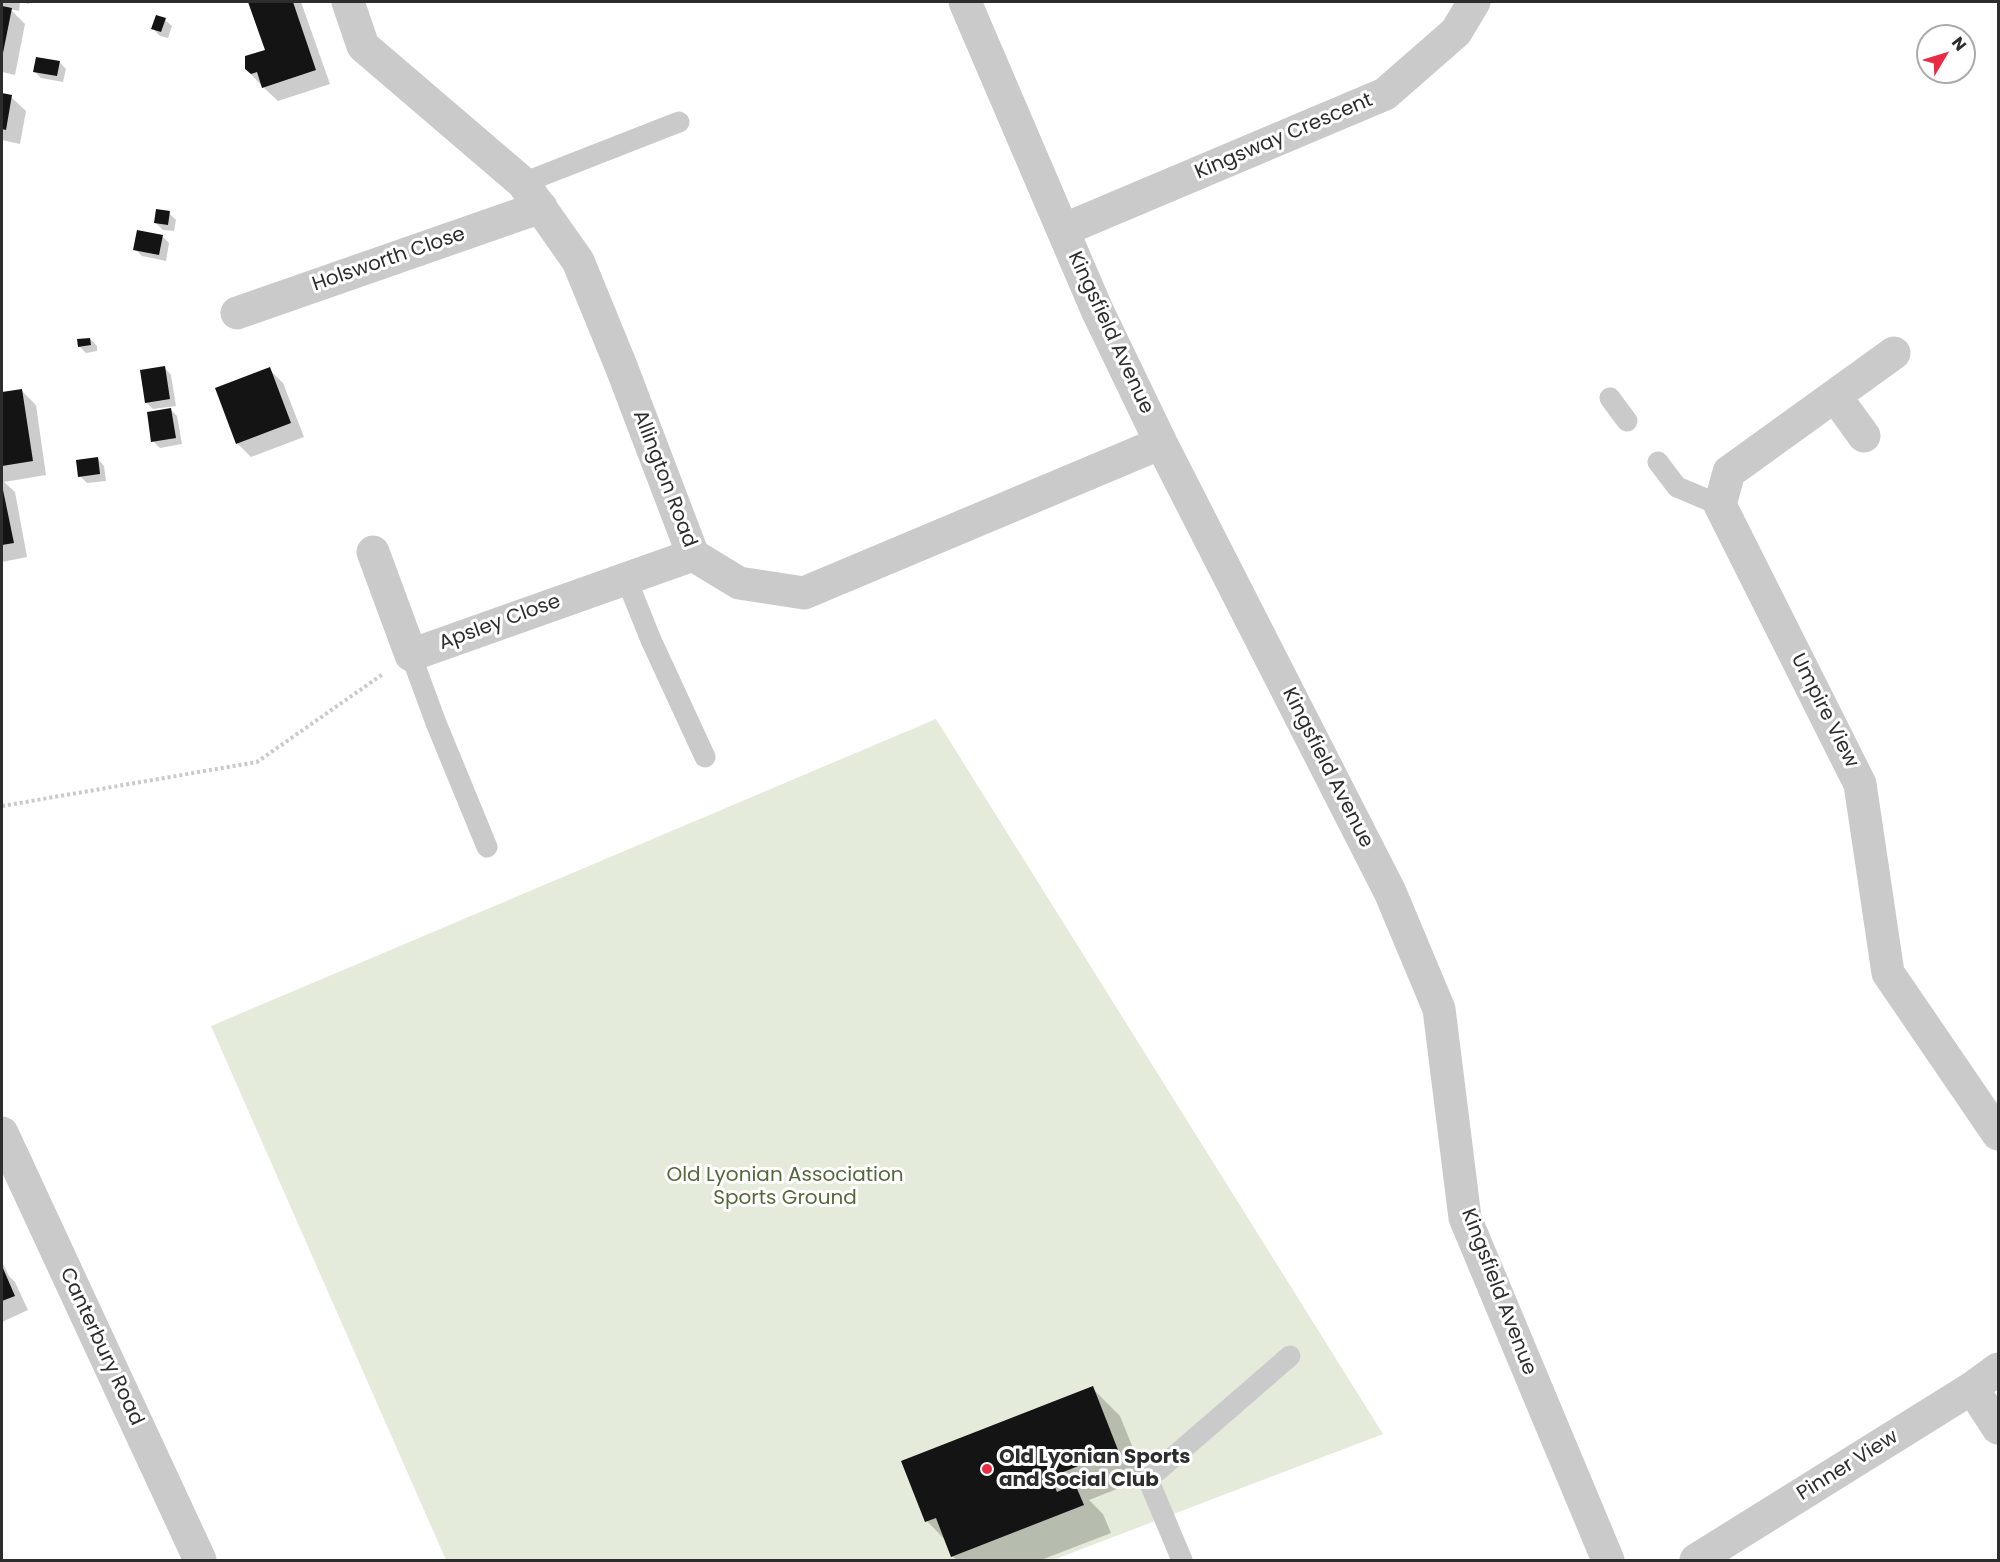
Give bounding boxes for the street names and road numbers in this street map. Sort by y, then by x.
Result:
street label: Kingsway Crescent [1192,89,1376,185]
street label: Holsworth Close [309,223,469,297]
street label: Kingsfield Avenue [1062,248,1158,418]
street label: Allington Road [627,407,701,551]
street label: Apsley Close [436,590,564,656]
street label: Umpire View [1785,650,1863,772]
street label: Kingsfield Avenue [1276,684,1378,852]
street label: Kingsfield Avenue [1455,1205,1541,1379]
street label: Canterbury Road [54,1264,148,1430]
street label: Pinner View [1793,1425,1903,1507]

